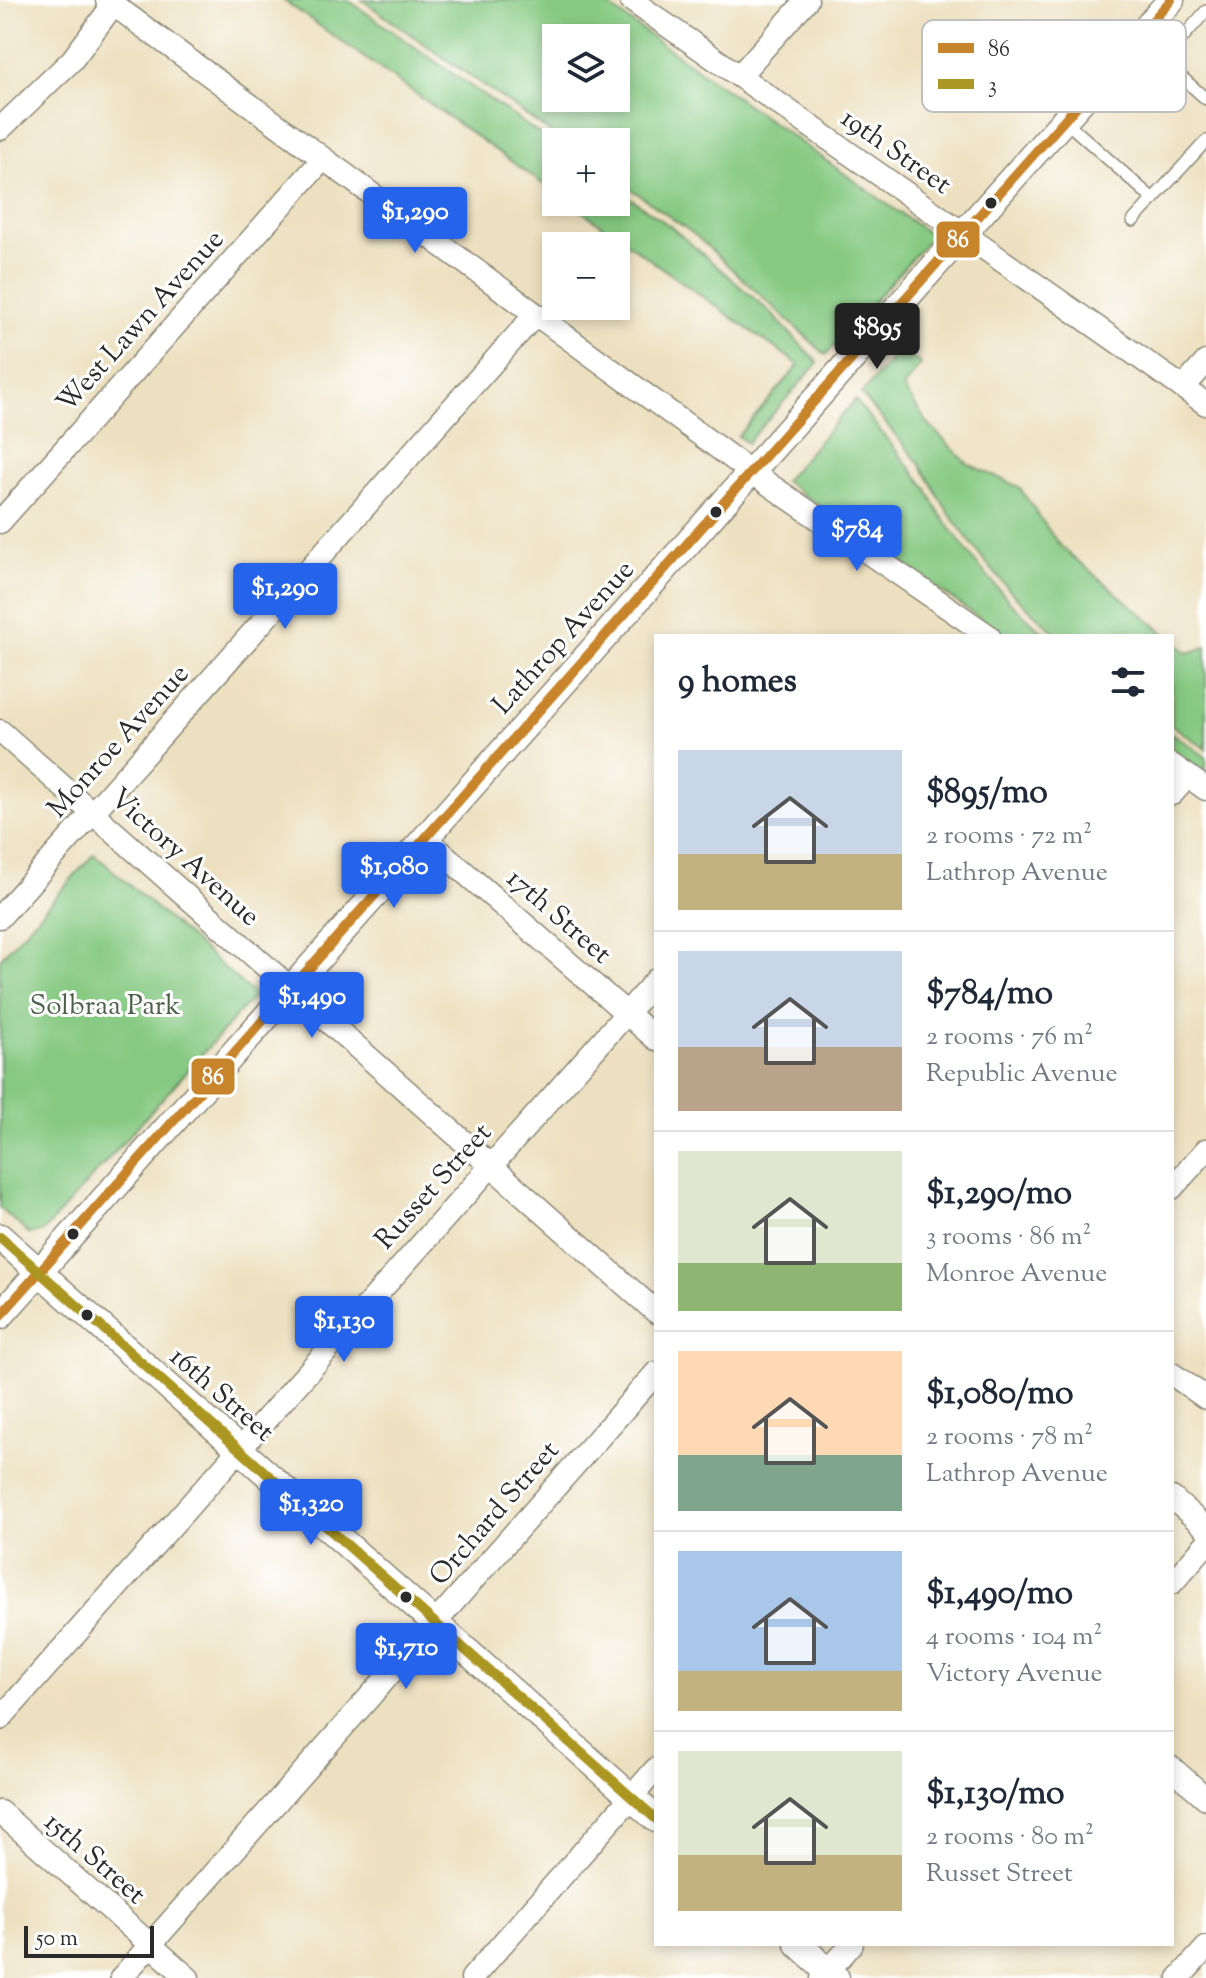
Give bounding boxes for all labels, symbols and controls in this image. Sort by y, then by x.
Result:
legend [922,20,1186,112]
map controls [542,24,630,320]
button: layers [542,24,630,112]
text: 86 [988,35,1010,67]
text: 3 [988,71,997,103]
street label: 19th Street [832,100,959,205]
button: + [542,128,630,216]
pin: $1,290 [350,187,480,255]
text: $1,290 [381,194,449,231]
unlabelled marker [983,195,999,211]
line badge: 86 [935,220,981,259]
street label: West Lawn Avenue [48,222,235,422]
text: 86 [947,226,969,258]
button: − [542,232,630,320]
pin: $895 [830,303,924,371]
text: $895 [853,310,901,347]
unlabelled marker [708,504,724,520]
pin: $784 [810,505,904,573]
text: $784 [831,512,883,549]
street label: Lathrop Avenue [484,552,645,724]
pin: $1,290 [220,563,350,631]
text: $1,290 [251,570,319,607]
street label: Monroe Avenue [39,656,199,828]
text: 9 homes [678,658,797,707]
icon: filters [1106,660,1150,704]
text: $895/mo [926,769,1048,818]
street label: Victory Avenue [100,780,268,937]
icon: home [742,782,838,878]
text: 2 rooms · 72 m² [926,818,1092,855]
pin: $1,080 [329,842,459,910]
text: $1,080 [360,849,428,886]
text: Lathrop Avenue [926,855,1108,892]
street label: 17th Street [497,860,620,975]
text: $784/mo [926,970,1053,1019]
pin: $1,490 [247,972,377,1040]
text: $1,490 [278,979,346,1016]
icon: home [742,983,838,1079]
park label: Solbraa Park [29,987,181,1027]
text: 2 rooms · 76 m² [926,1019,1093,1056]
text: Republic Avenue [926,1056,1118,1093]
line badge: 86 [190,1057,236,1096]
text: 86 [202,1063,224,1095]
street label: Russet Street [366,1115,502,1259]
text: $1,290/mo [926,1170,1072,1219]
icon: home [742,1183,838,1279]
text: 3 rooms · 86 m² [926,1219,1091,1256]
unlabelled marker [65,1226,81,1242]
text: Monroe Avenue [926,1256,1107,1293]
pin: $1,130 [279,1296,409,1364]
text: $1,130 [313,1303,375,1340]
unlabelled marker [79,1307,95,1323]
street label: 16th Street [160,1338,283,1452]
text: $1,080/mo [926,1370,1074,1419]
icon: home [742,1383,838,1479]
text: 2 rooms · 78 m² [926,1419,1093,1456]
street label: Orchard Street [421,1432,570,1595]
text: Lathrop Avenue [926,1456,1108,1493]
pin: $1,320 [246,1479,376,1547]
text: $1,320 [278,1486,344,1523]
text: $1,490/mo [926,1570,1073,1619]
icon: home [742,1583,838,1679]
unlabelled marker [398,1589,414,1605]
text: 4 rooms · 104 m² [926,1619,1102,1656]
pin: $1,710 [341,1623,471,1691]
text: $1,710 [374,1630,438,1667]
text: Victory Avenue [926,1656,1103,1693]
text: $1,130/mo [926,1770,1065,1819]
icon: home [742,1783,838,1879]
street label: 15th Street [34,1804,154,1915]
text: 2 rooms · 80 m² [926,1819,1094,1856]
text: Russet Street [926,1856,1073,1893]
scale bar [24,1922,154,1958]
text: 50 m [36,1924,78,1956]

